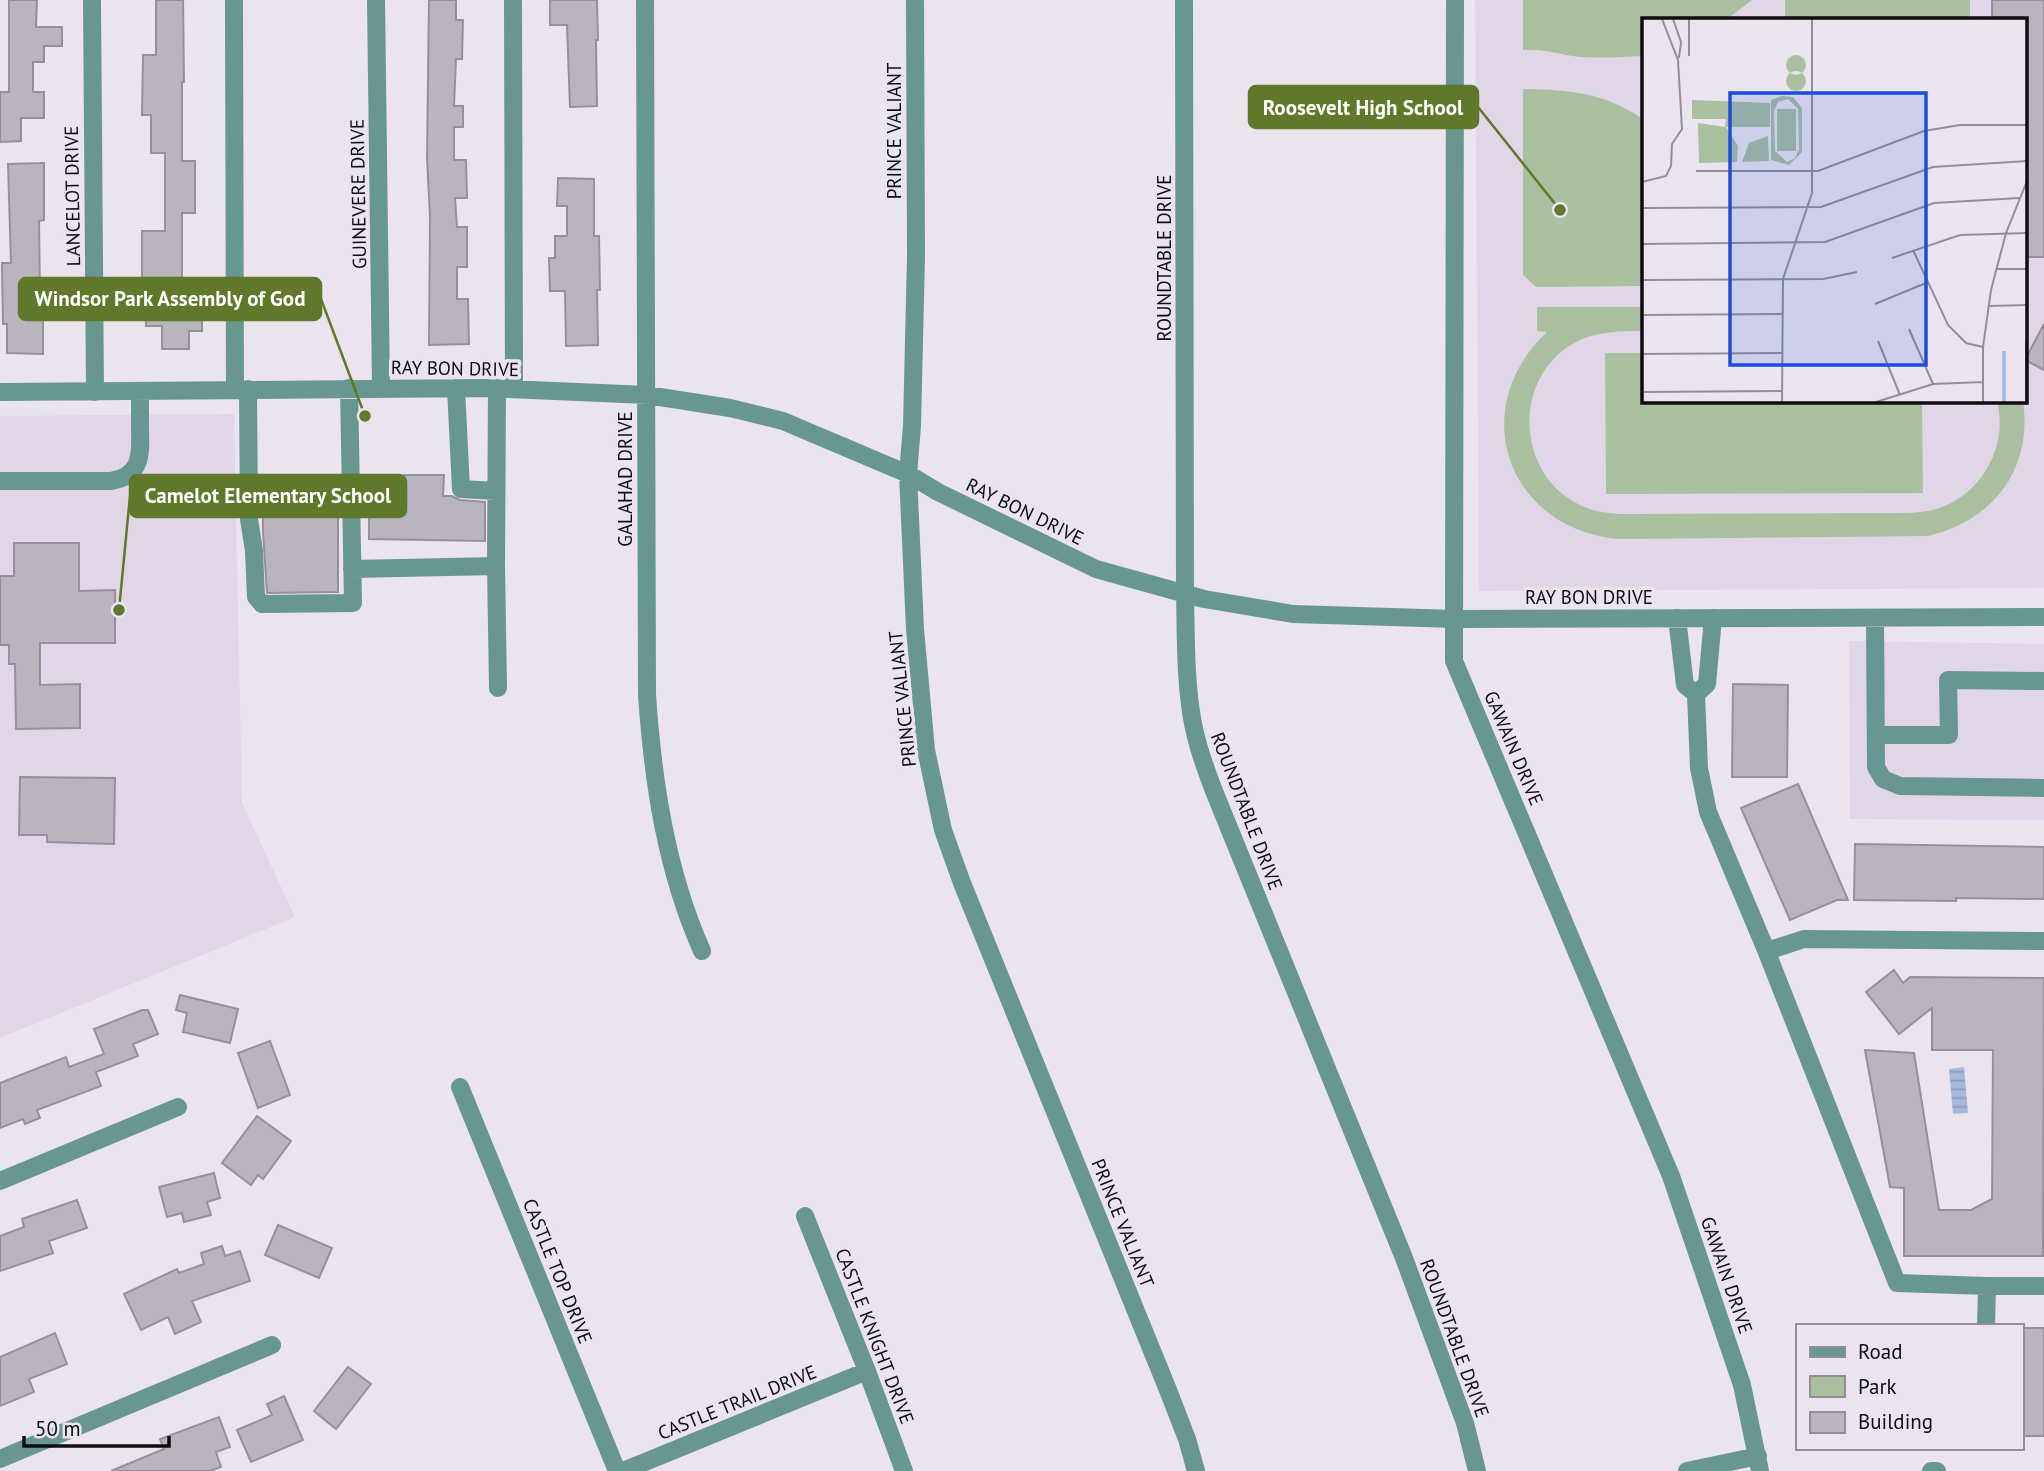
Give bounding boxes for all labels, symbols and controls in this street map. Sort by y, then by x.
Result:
inset map [1642,18,2026,402]
street label: PRINCE VALIANT [882,62,906,199]
callout: Roosevelt High School [1249,86,1478,128]
text: Roosevelt High School [1263,94,1464,121]
street label: GUINEVERE DRIVE [345,119,371,269]
street label: LANCELOT DRIVE [59,125,85,267]
street label: ROUNDTABLE DRIVE [1152,175,1176,341]
callout: Windsor Park Assembly of God [19,278,321,320]
text: Windsor Park Assembly of God [35,285,305,312]
street label: RAY BON DRIVE [391,355,519,381]
street label: GALAHAD DRIVE [613,411,637,547]
street label: RAY BON DRIVE [962,472,1088,550]
callout: Camelot Elementary School [130,475,406,517]
text: Camelot Elementary School [145,482,392,509]
street label: RAY BON DRIVE [1525,585,1653,609]
street label: PRINCE VALIANT [883,629,921,768]
street label: GAWAIN DRIVE [1479,687,1549,809]
street label: ROUNDTABLE DRIVE [1206,729,1288,893]
street label: PRINCE VALIANT [1086,1155,1160,1291]
street label: CASTLE TOP DRIVE [518,1195,598,1347]
street label: GAWAIN DRIVE [1696,1213,1758,1337]
street label: CASTLE KNIGHT DRIVE [830,1245,920,1427]
street label: ROUNDTABLE DRIVE [1415,1255,1495,1421]
legend [1796,1324,2023,1450]
text: Road [1858,1338,1902,1365]
street label: CASTLE TRAIL DRIVE [654,1359,820,1445]
text: Park [1858,1373,1897,1400]
scale bar [24,1404,170,1448]
text: Building [1858,1408,1933,1435]
text: 50 m [35,1415,81,1442]

